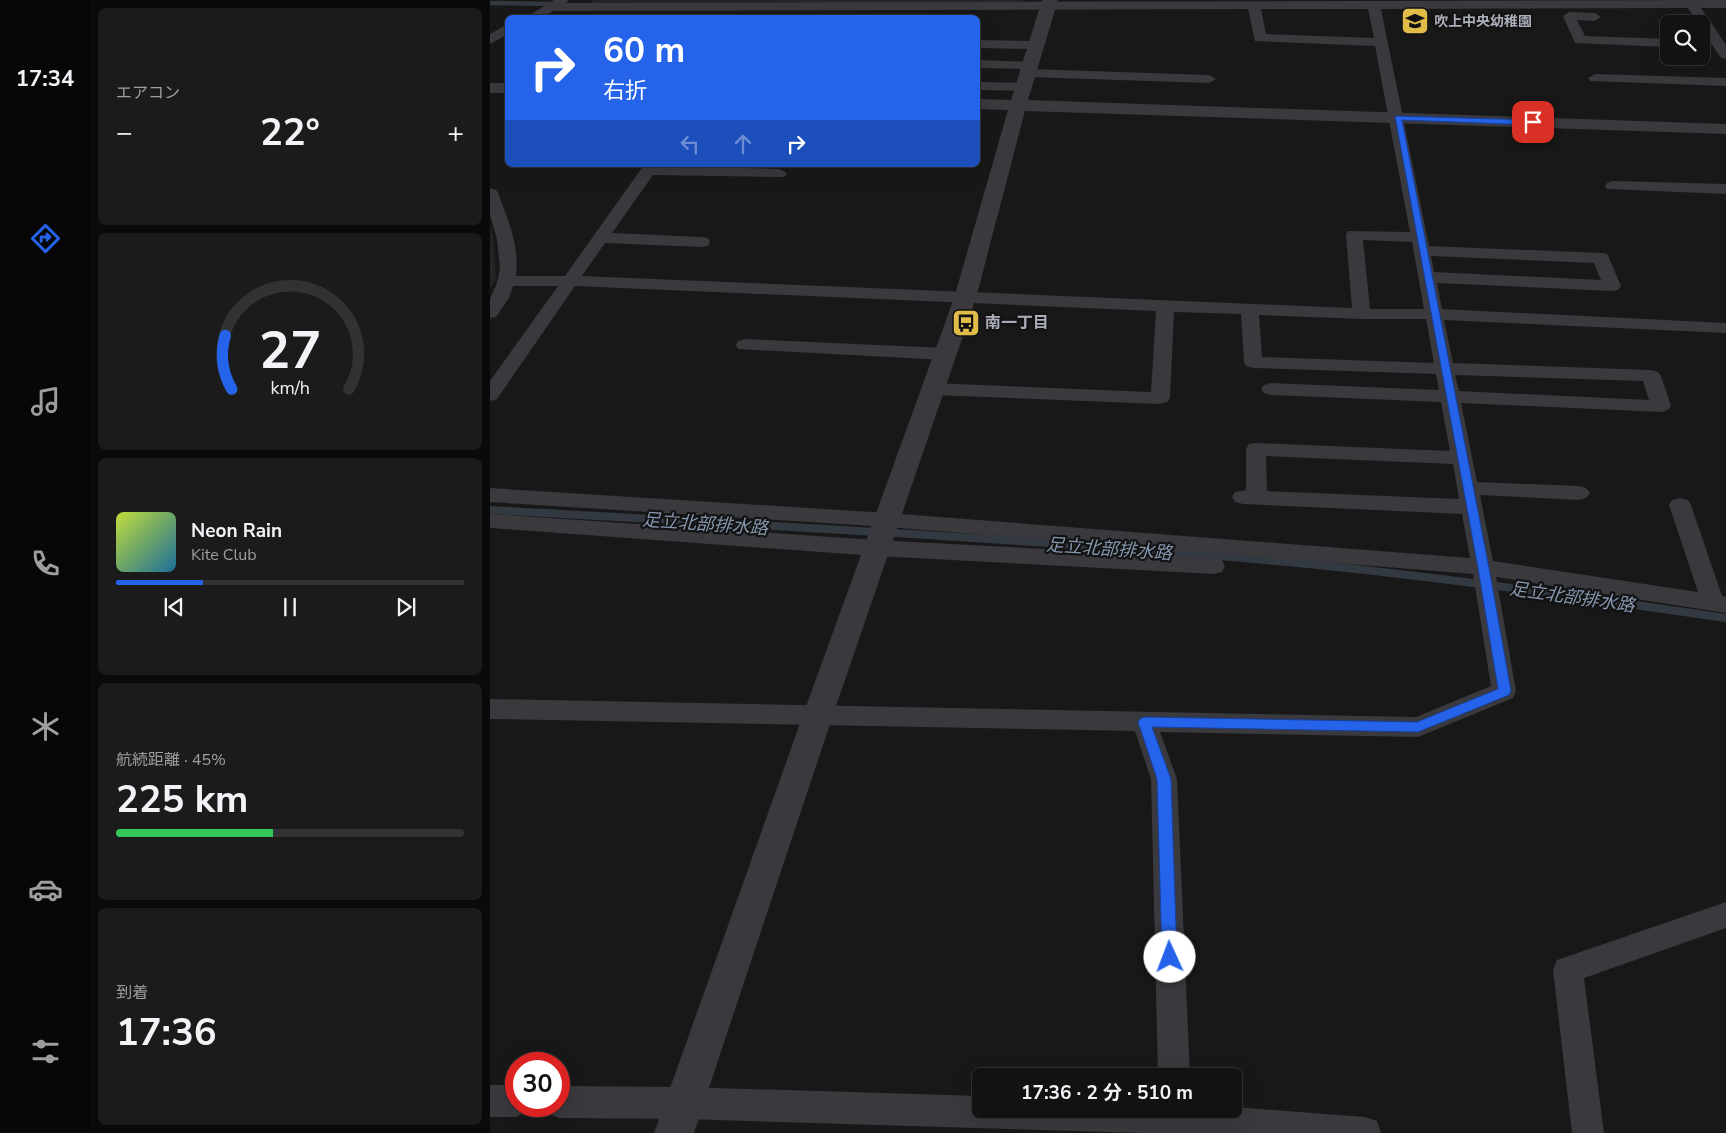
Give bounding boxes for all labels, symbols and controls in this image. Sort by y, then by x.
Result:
school or university icon: 吹上中央幼稚園 [1400,6,1430,36]
place label: 吹上中央幼稚園 [1434,12,1532,31]
map controls [1660,15,1710,65]
button: search [1660,15,1710,65]
text: 60 m [603,27,685,74]
icon: right [520,35,585,100]
text: 17:34 [16,64,74,94]
text: 右折 [603,76,647,106]
text: エアコン [116,82,180,104]
pin [1512,101,1554,143]
text: 22° [260,107,320,158]
icon: arrive [1519,108,1547,136]
text: − [116,114,133,152]
text: + [447,114,464,152]
icon: left [676,130,704,158]
icon: ahead [729,130,757,158]
icon: right [782,130,810,158]
icon: directions [28,221,63,256]
bus stop icon: 南一丁目 [951,308,981,338]
place label: 南一丁目 [985,312,1049,334]
text: 27 [259,315,321,386]
text: km/h [270,376,310,400]
icon: music [28,384,63,419]
water label: 足立北部排水路 [641,508,771,541]
text: Neon Rain [191,518,282,544]
water label: 足立北部排水路 [1045,533,1175,566]
text: Kite Club [191,544,257,566]
icon: phone [28,546,63,581]
water label: 足立北部排水路 [1508,576,1638,618]
icon: previous [160,593,188,621]
icon: pause [276,593,304,621]
icon: next [392,593,420,621]
icon: climate [28,709,63,744]
text: 航続距離 · 45% [116,749,226,771]
text: 225 km [116,774,248,825]
icon: car [28,872,63,907]
position arrow [1143,930,1195,982]
text: 到着 [116,982,148,1004]
text: 17:36 [116,1007,217,1058]
icon: filters [28,1034,63,1069]
speed limit sign: 30 [505,1052,570,1117]
text: 17:36 · 2 分 · 510 m [1021,1080,1193,1106]

